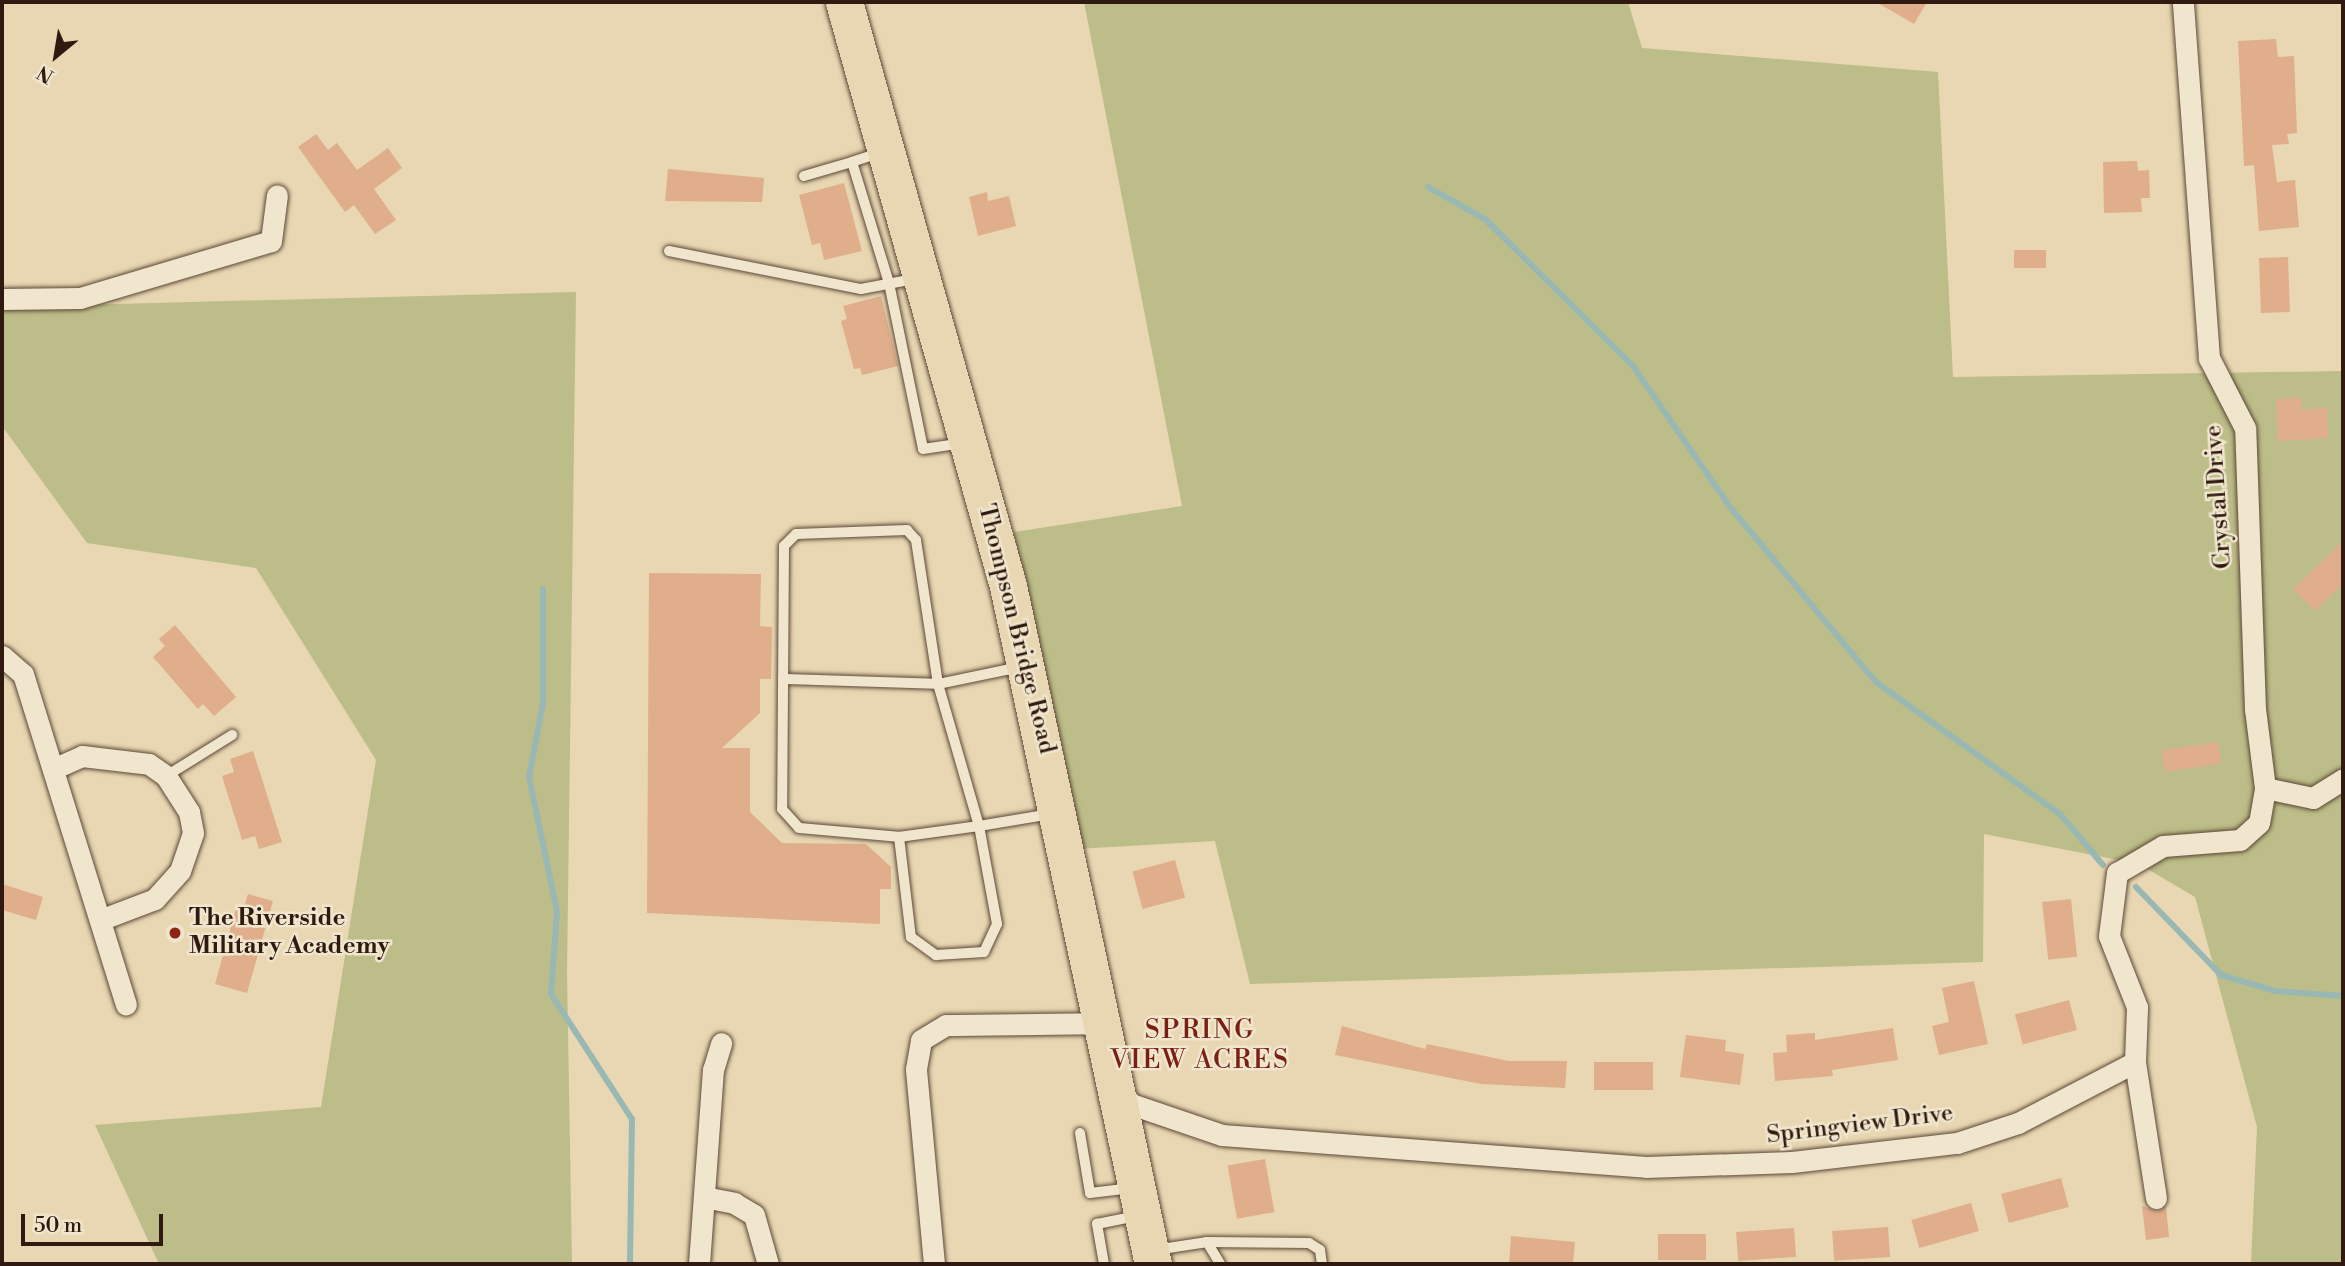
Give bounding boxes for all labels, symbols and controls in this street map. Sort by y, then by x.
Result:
north arrow [21,21,91,91]
text: N [33,60,58,88]
street label: Crystal Drive [2200,424,2238,570]
street label: Thompson Bridge Road [971,501,1061,757]
place label: The Riverside Military Academy [189,905,390,961]
marker: The Riverside Military Academy [167,925,183,941]
district label: SPRING VIEW ACRES [1111,1015,1289,1076]
street label: Springview Drive [1765,1099,1955,1151]
scale bar [24,1200,166,1244]
text: 50 m [34,1213,82,1239]

